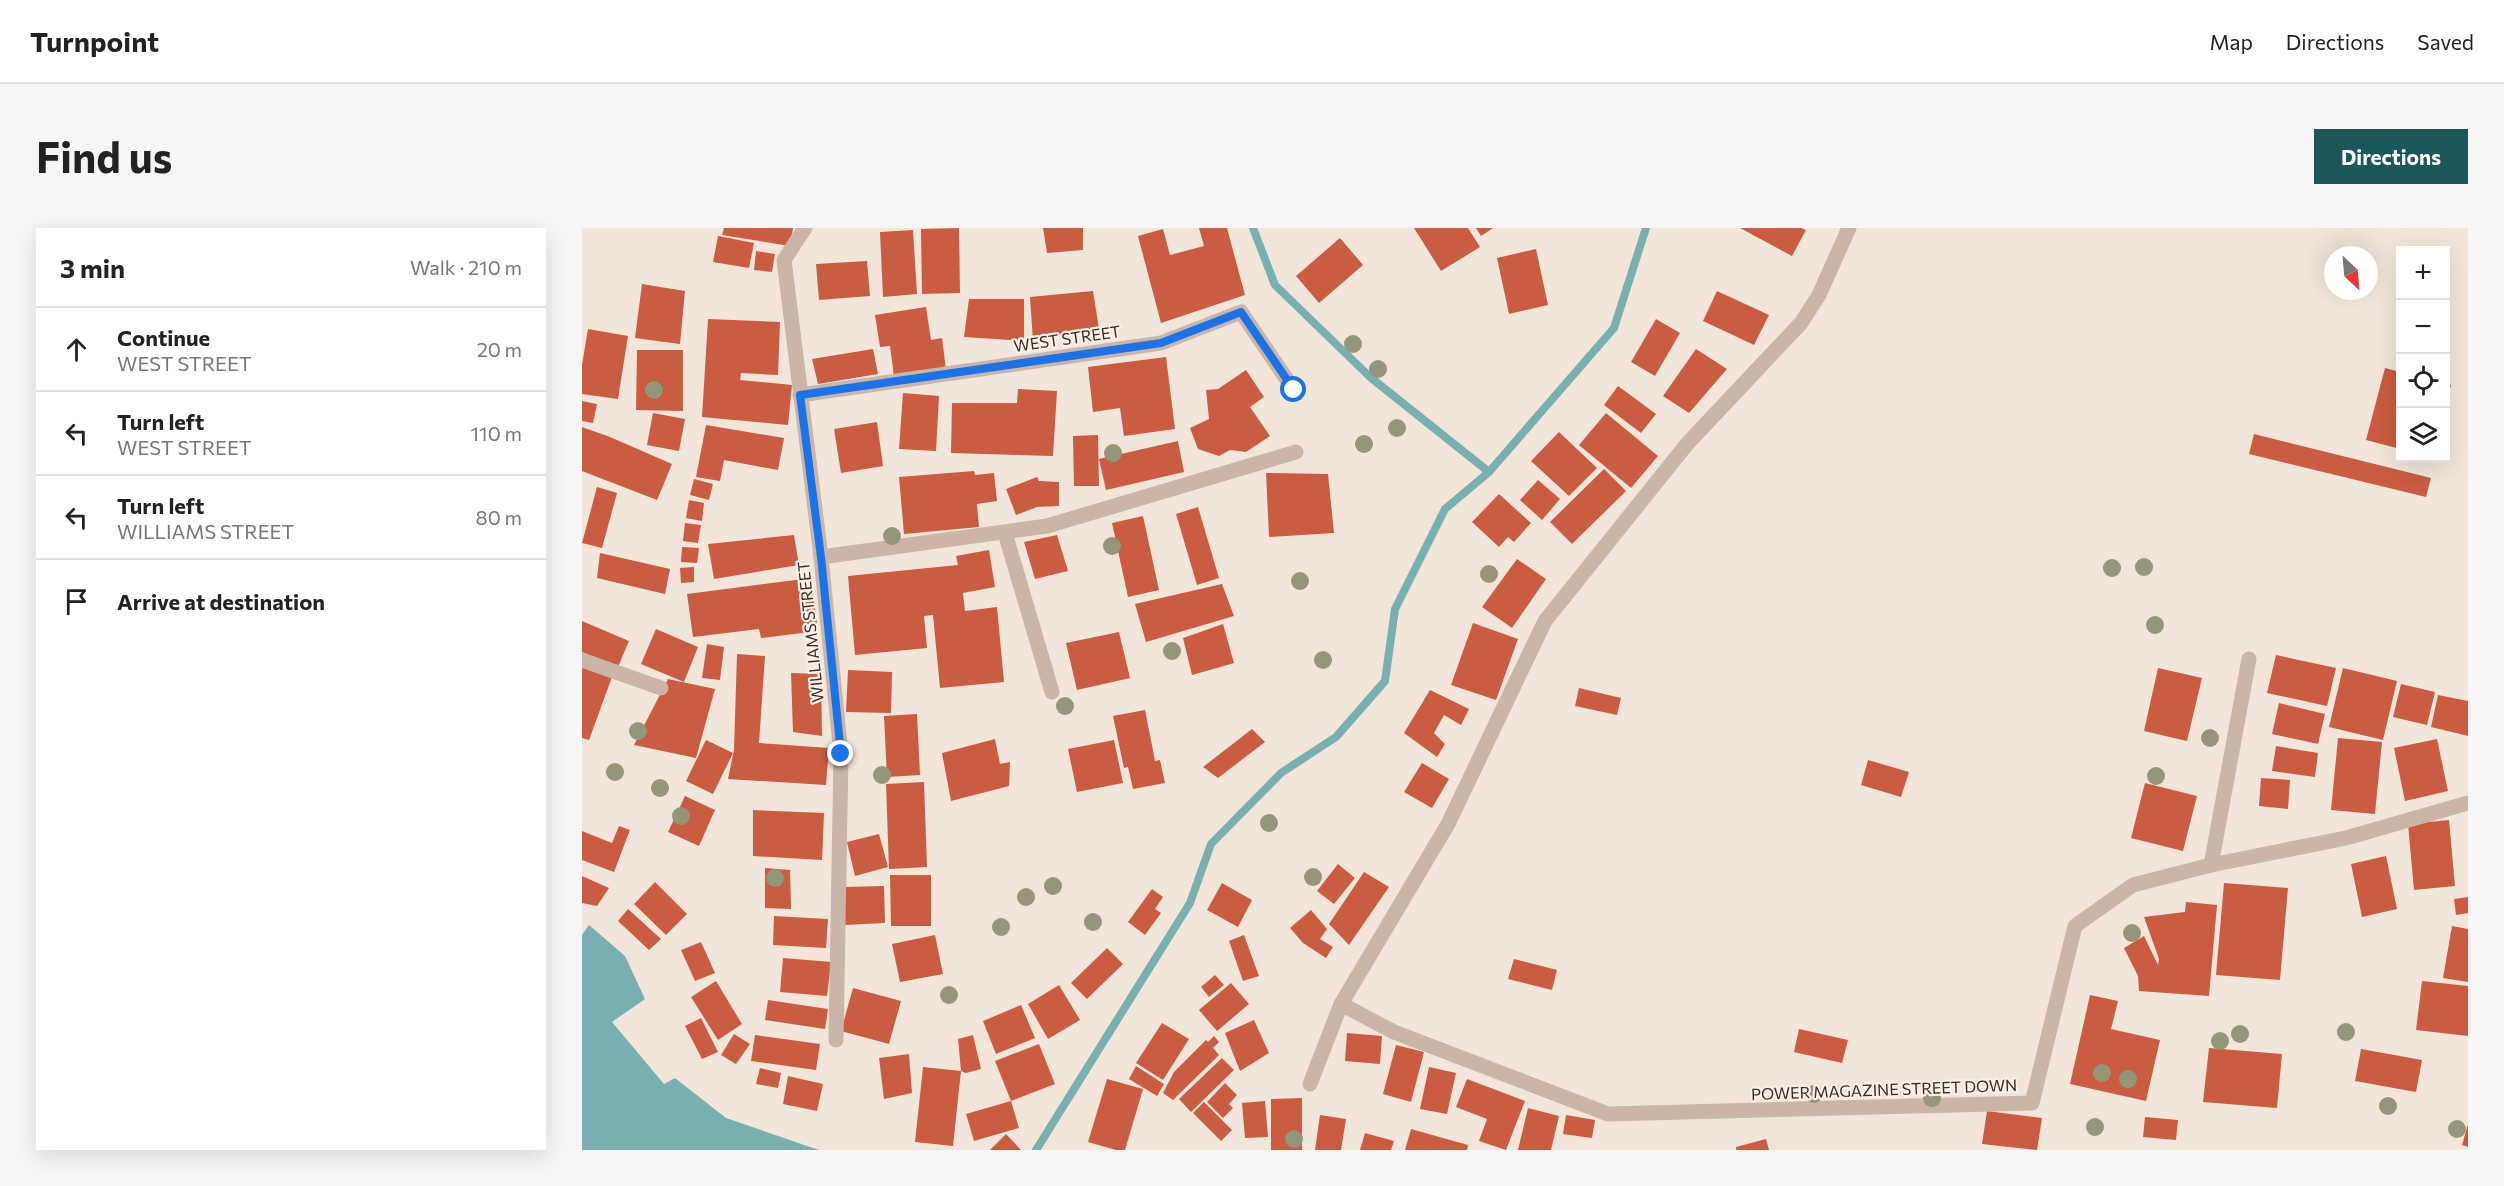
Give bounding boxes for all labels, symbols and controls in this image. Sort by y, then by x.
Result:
text: Turnpoint [30,24,159,58]
text: Map [2210,29,2253,54]
text: Directions [2286,29,2384,54]
text: Saved [2417,29,2474,54]
button: Directions [2314,129,2468,184]
text: Find us [36,130,172,182]
north arrow [2324,246,2378,300]
map controls [2396,246,2450,462]
button: + [2396,246,2450,300]
text: 3 min [60,252,125,283]
text: Walk · 210 m [410,255,522,279]
button: − [2396,300,2450,354]
street label: WEST STREET [1012,321,1122,355]
text: Continue [117,324,210,351]
icon: ahead [60,333,93,366]
text: 20 m [477,337,522,361]
text: WEST STREET [117,351,252,375]
button: locate [2396,354,2450,408]
route start [1280,376,1306,402]
text: Turn left [117,408,204,435]
button: layers [2396,408,2450,462]
icon: left [60,417,93,450]
text: 110 m [471,421,522,445]
text: WEST STREET [117,435,252,459]
text: Turn left [117,492,204,519]
icon: left [60,501,93,534]
text: 80 m [476,505,522,529]
text: WILLIAMS STREET [117,519,294,543]
street label: WILLIAMS STREET [793,560,827,704]
icon: arrive [60,585,93,618]
text: Arrive at destination [117,588,325,615]
route end [827,740,853,766]
street label: POWER MAGAZINE STREET DOWN [1751,1075,2017,1103]

